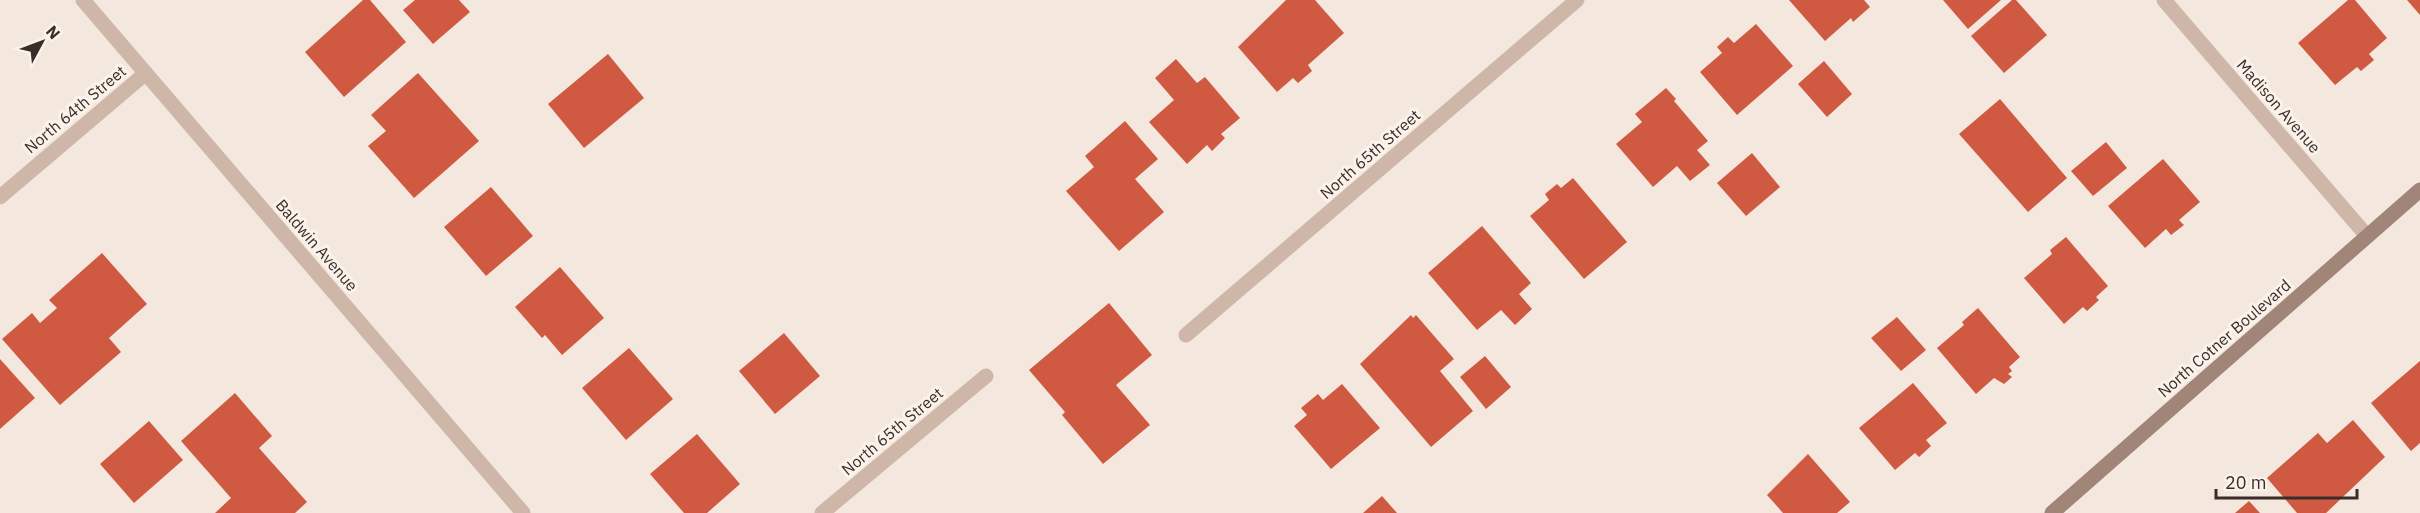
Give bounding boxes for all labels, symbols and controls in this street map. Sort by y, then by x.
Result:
north arrow [12,12,72,72]
text: N [42,21,65,43]
street label: Madison Avenue [2233,55,2325,157]
street label: North 64th Street [20,61,130,157]
street label: North 65th Street [1316,105,1424,203]
street label: Baldwin Avenue [272,195,362,295]
street label: North Cotner Boulevard [2153,275,2295,401]
street label: North 65th Street [837,383,947,479]
scale bar [2216,462,2357,500]
text: 20 m [2225,471,2267,494]

